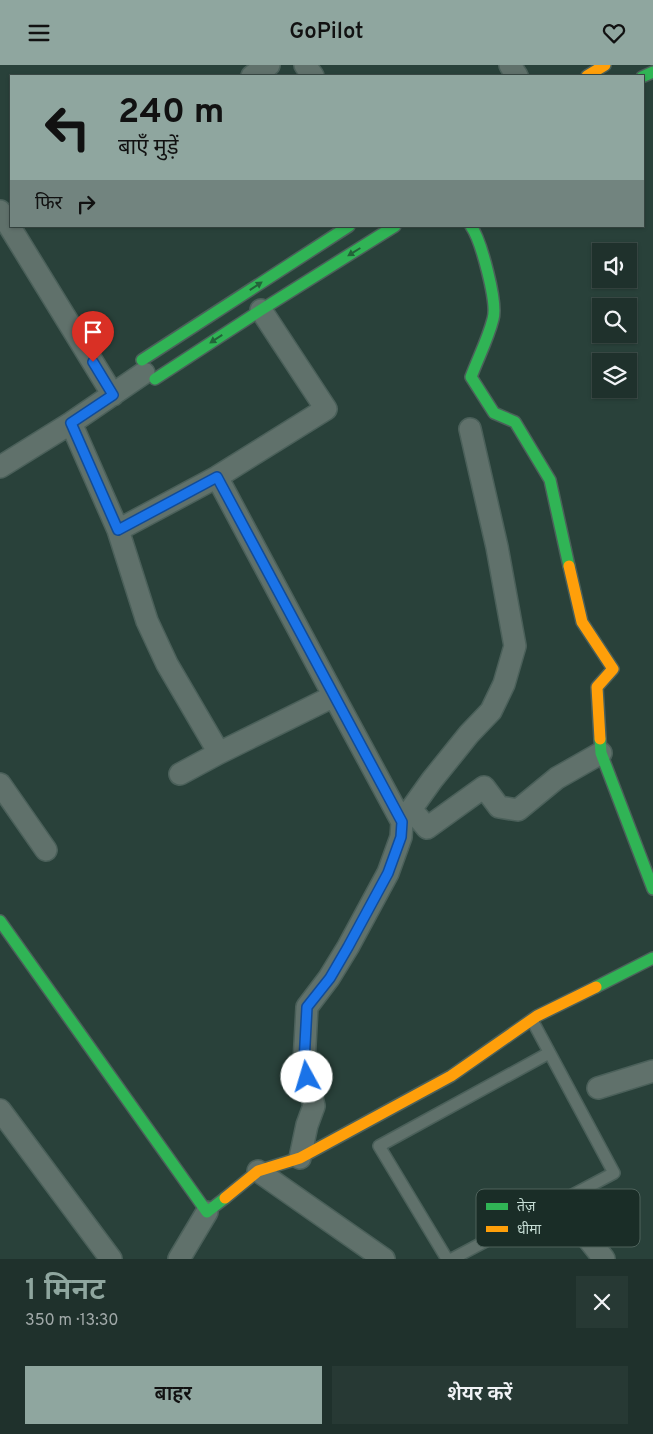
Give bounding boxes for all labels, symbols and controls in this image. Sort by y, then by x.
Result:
icon: menu [25,19,53,47]
text: GoPilot [289,19,364,46]
icon: heart [600,19,628,47]
text: 240 m [118,91,224,135]
icon: left [35,95,100,160]
text: बाएँ मुड़ें [118,135,179,162]
icon: right [72,190,100,218]
text: फिर [35,192,62,216]
map controls [592,243,637,398]
button: sound [592,243,637,288]
one-way arrow [347,247,360,257]
one-way arrow [250,281,263,291]
button: search [592,298,637,343]
pin [72,311,114,362]
icon: arrive [79,318,107,346]
one-way arrow [210,334,223,343]
button: layers [592,353,637,398]
position arrow [280,1050,332,1102]
legend [476,1189,640,1247]
text: तेज़ [517,1197,536,1216]
text: धीमा [517,1221,542,1239]
text: 1 मिनट [25,1273,105,1310]
button: close [576,1276,628,1328]
text: 350 m · 13:30 [25,1311,119,1331]
button: बाहर [25,1366,322,1424]
button: शेयर करें [332,1366,628,1424]

